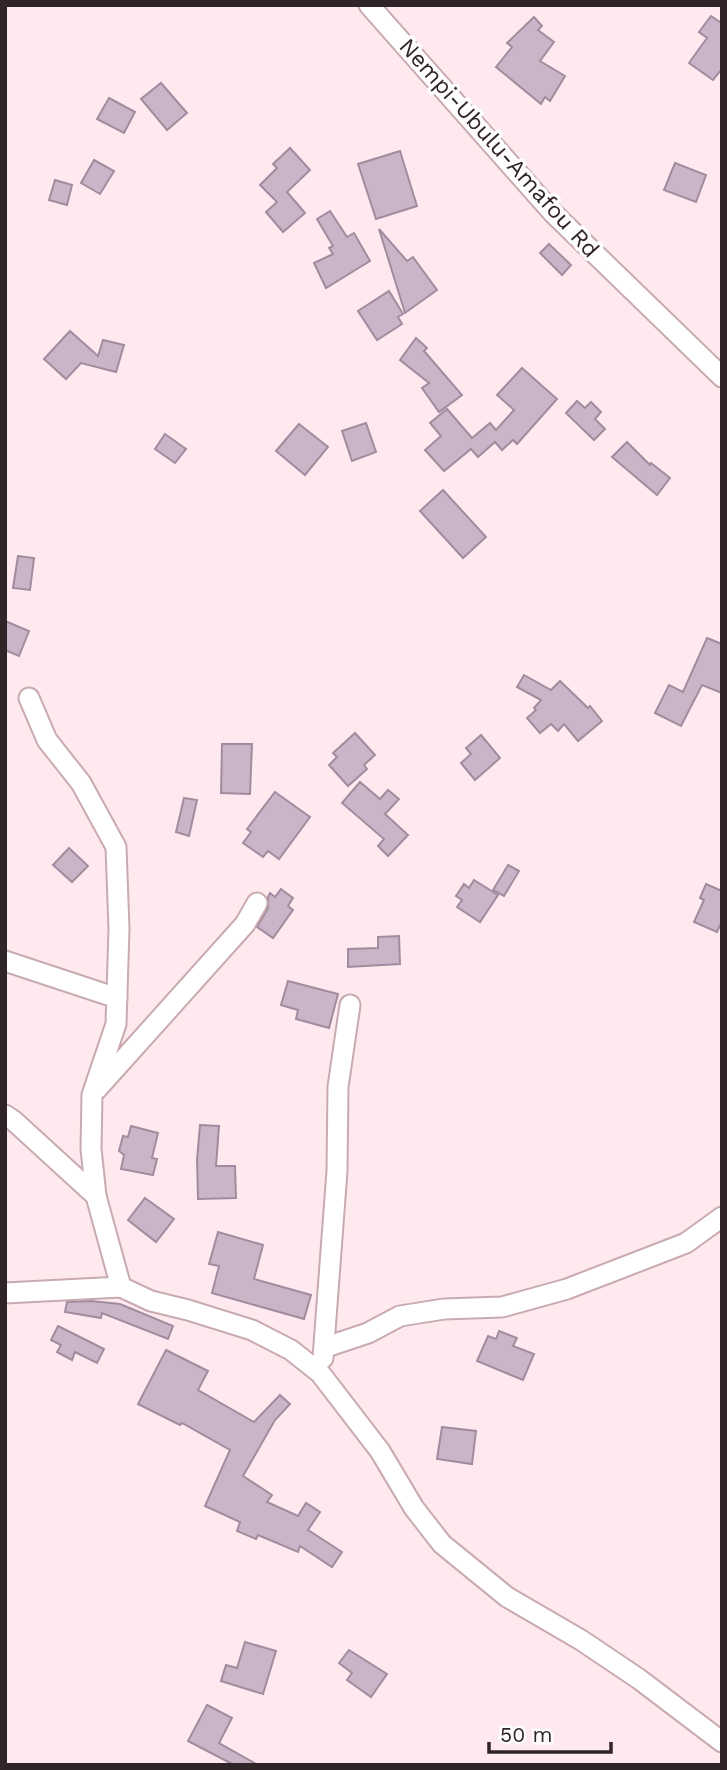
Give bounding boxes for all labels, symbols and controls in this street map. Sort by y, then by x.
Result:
street label: Nempi-Ubulu-Amafou Rd [394,33,604,263]
scale bar [489,1710,612,1754]
text: 50 m [500,1722,552,1747]

